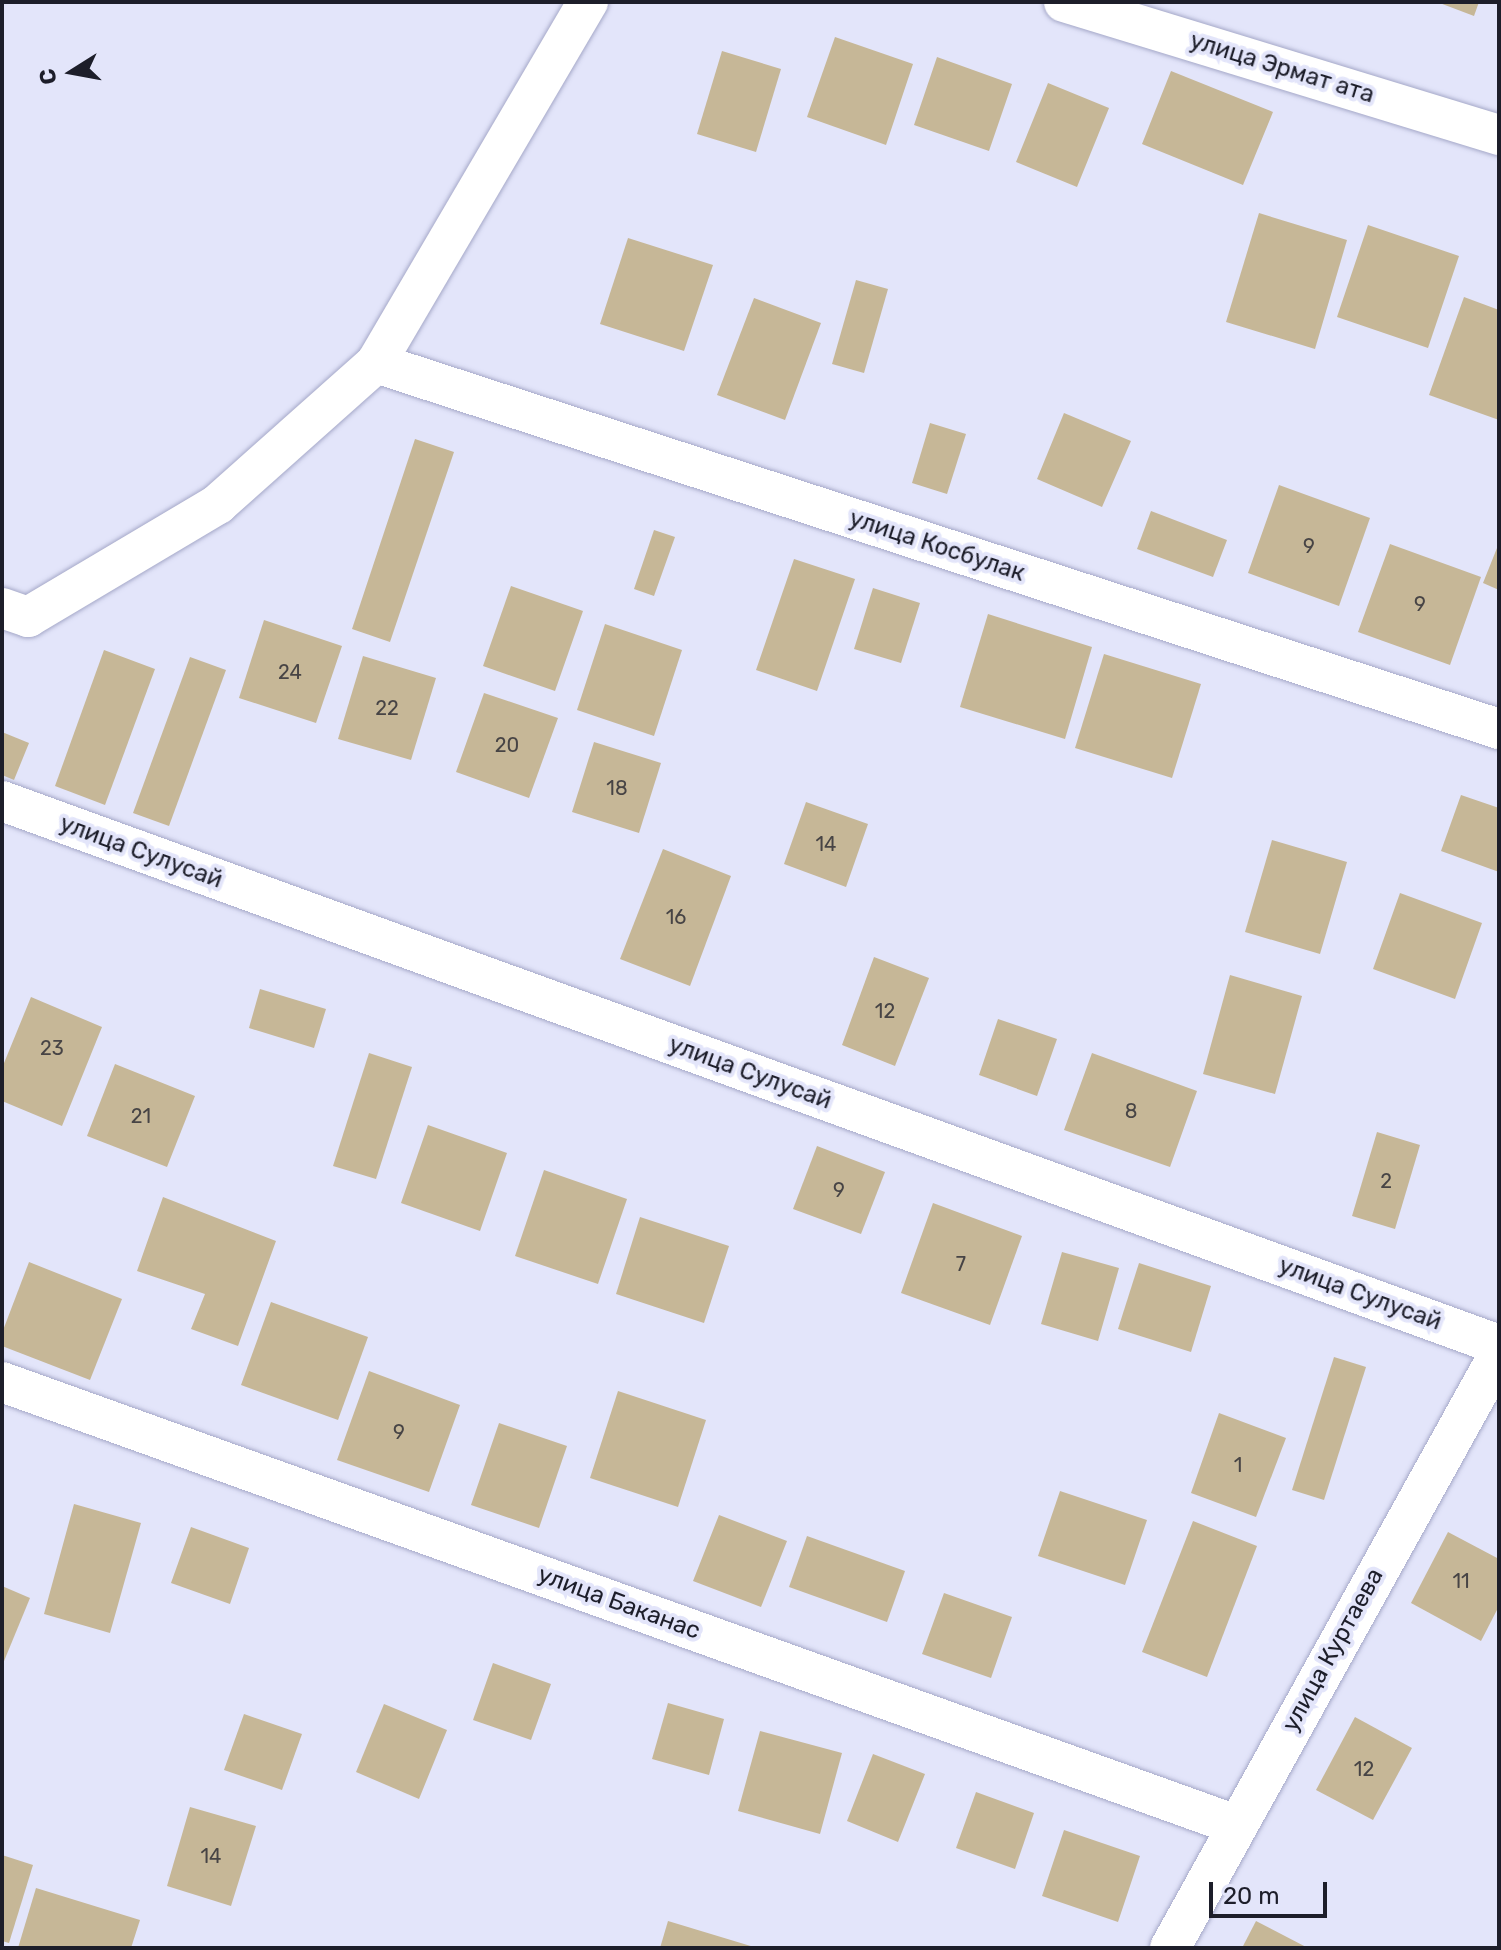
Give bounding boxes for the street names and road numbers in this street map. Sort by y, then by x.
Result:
street label: улица Эрмат ата [1186,26,1378,110]
street label: улица Косбулак [846,504,1028,588]
street label: улица Сулусай [56,809,226,895]
street label: улица Сулусай [665,1030,835,1116]
street label: улица Сулусай [1275,1251,1445,1337]
street label: улица Баканас [534,1560,704,1646]
street label: улица Куртаева [1276,1563,1390,1737]

